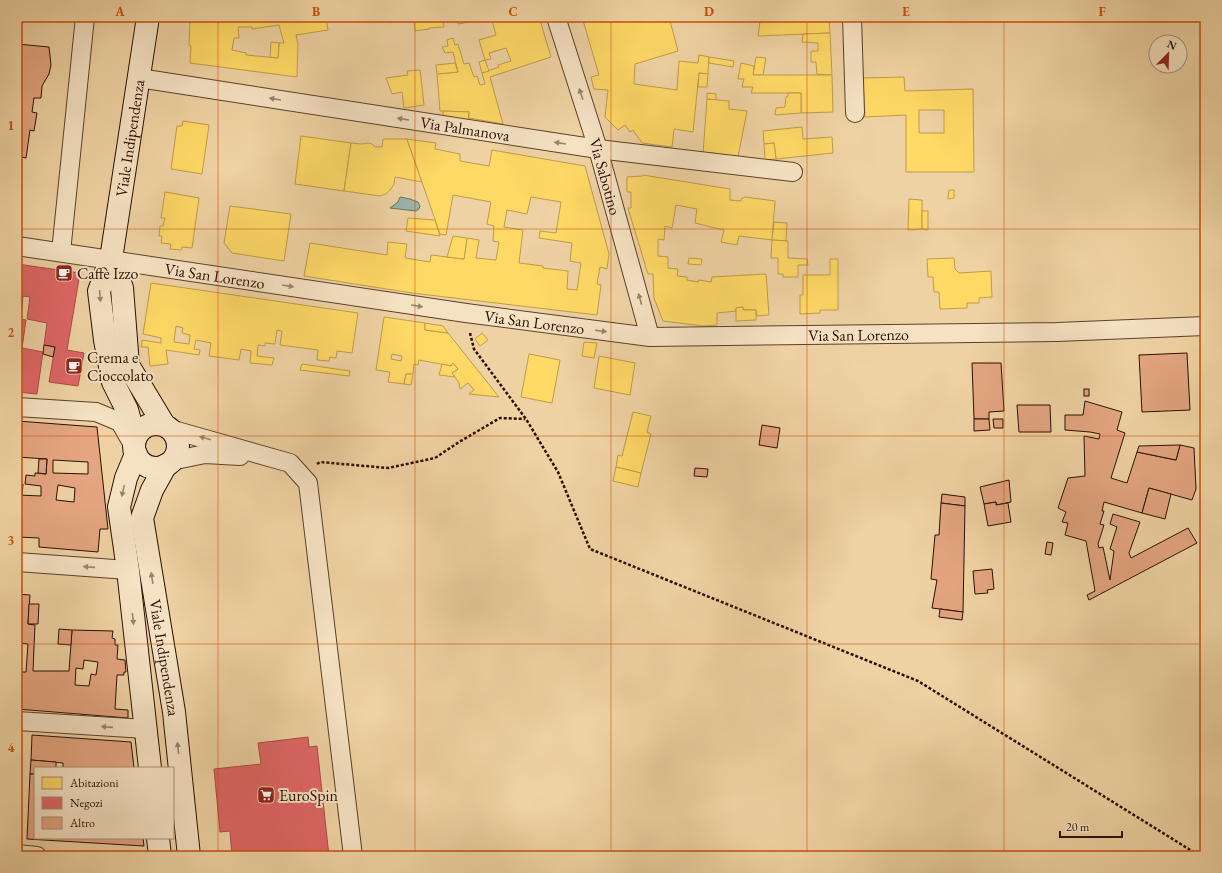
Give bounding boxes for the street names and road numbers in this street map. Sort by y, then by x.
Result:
street label: Viale Indipendenza [110,77,149,198]
street label: Via Palmanova [419,111,512,146]
street label: Via Sabotino [585,135,626,218]
street label: Via San Lorenzo [163,258,266,293]
street label: Via San Lorenzo [483,305,586,339]
street label: Via San Lorenzo [808,323,909,346]
street label: Viale Indipendenza [145,598,185,718]

